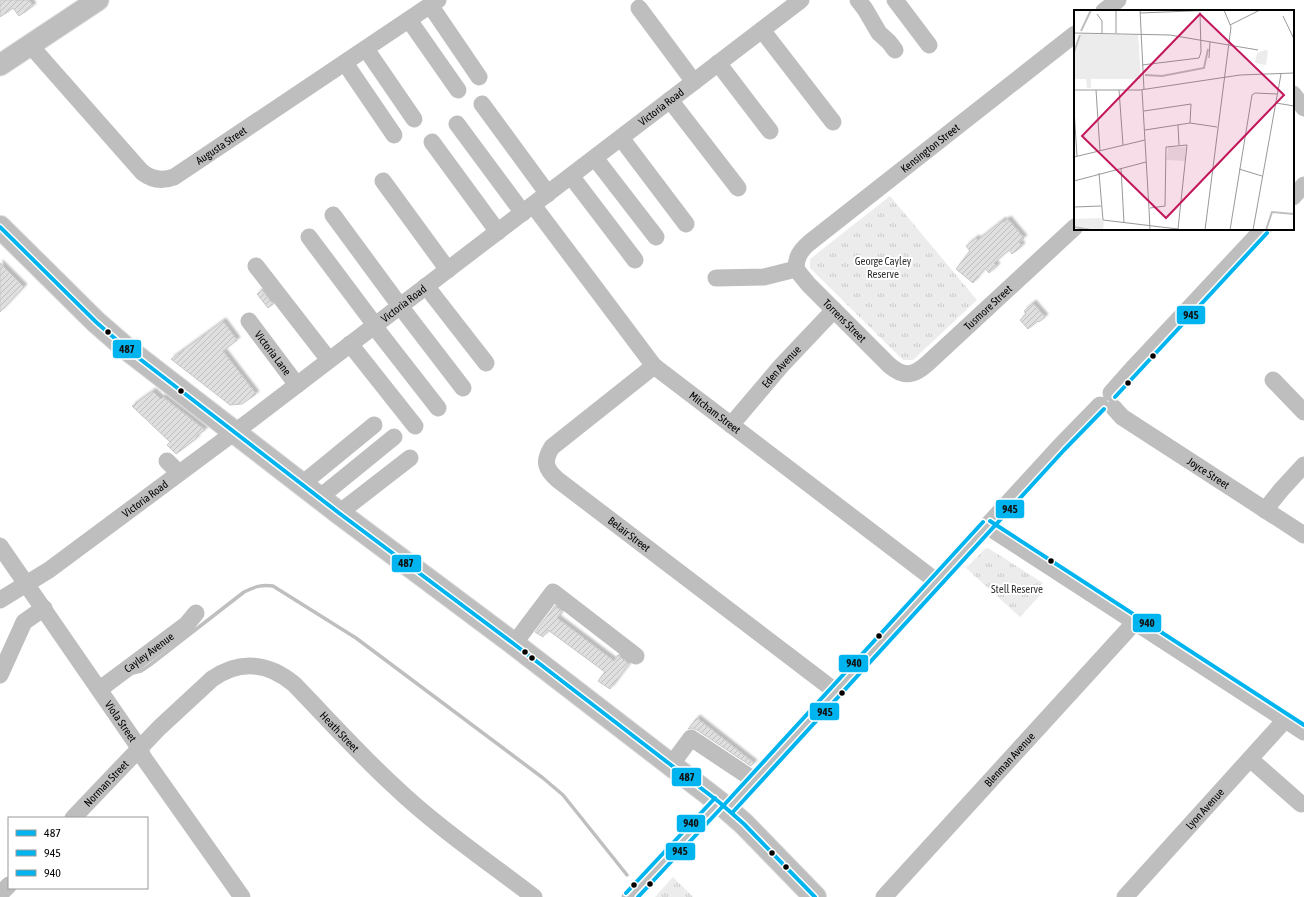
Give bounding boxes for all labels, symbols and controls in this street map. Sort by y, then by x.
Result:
inset map [1074,10,1294,230]
street label: Victoria Road [636,86,686,128]
street label: Kensington Street [898,121,962,175]
street label: Augusta Street [193,124,249,167]
park label: George Cayley Reserve [855,255,912,280]
street label: Victoria Road [379,282,429,325]
street label: Tusmore Street [962,283,1014,333]
street label: Torrens Street [821,297,869,345]
line badge: 945 [1176,305,1206,325]
text: 945 [1183,309,1199,321]
unlabelled marker [103,327,113,337]
street label: Victoria Lane [252,328,294,378]
line badge: 487 [112,339,142,359]
text: 487 [118,343,135,355]
street label: Eden Avenue [759,343,803,390]
unlabelled marker [1148,351,1158,361]
unlabelled marker [1123,378,1133,388]
unlabelled marker [176,386,186,396]
street label: Mitcham Street [687,389,743,436]
street label: Joyce Street [1185,455,1232,491]
street label: Victoria Road [120,478,170,520]
line badge: 945 [995,499,1025,519]
text: 945 [1002,503,1018,515]
street label: Belair Street [606,514,653,554]
line badge: 487 [391,554,422,573]
unlabelled marker [1046,556,1056,566]
text: 487 [397,557,414,569]
park label: Stell Reserve [991,583,1043,595]
line badge: 940 [1132,613,1162,633]
text: 940 [1139,617,1155,629]
street label: Cayley Avenue [122,630,176,675]
unlabelled marker [874,631,884,641]
unlabelled marker [520,647,530,657]
unlabelled marker [527,653,537,663]
line badge: 940 [838,654,869,673]
text: 940 [846,657,862,669]
unlabelled marker [837,688,847,698]
street label: Viola Street [103,699,139,744]
line badge: 945 [809,702,840,721]
text: 945 [817,706,833,718]
street label: Heath Street [318,709,361,754]
street label: Blenman Avenue [982,730,1037,789]
street label: Norman Street [81,758,131,809]
line badge: 487 [671,767,702,787]
text: 487 [678,771,695,783]
street label: Lyon Avenue [1183,786,1226,832]
line badge: 940 [676,814,706,833]
legend [8,817,148,889]
text: 940 [683,817,699,829]
text: 487 [44,826,61,840]
line badge: 945 [665,842,696,861]
text: 945 [672,845,688,857]
text: 945 [44,846,61,860]
unlabelled marker [767,848,777,858]
unlabelled marker [781,862,791,872]
text: 940 [44,866,61,880]
unlabelled marker [645,879,655,889]
unlabelled marker [629,880,639,890]

